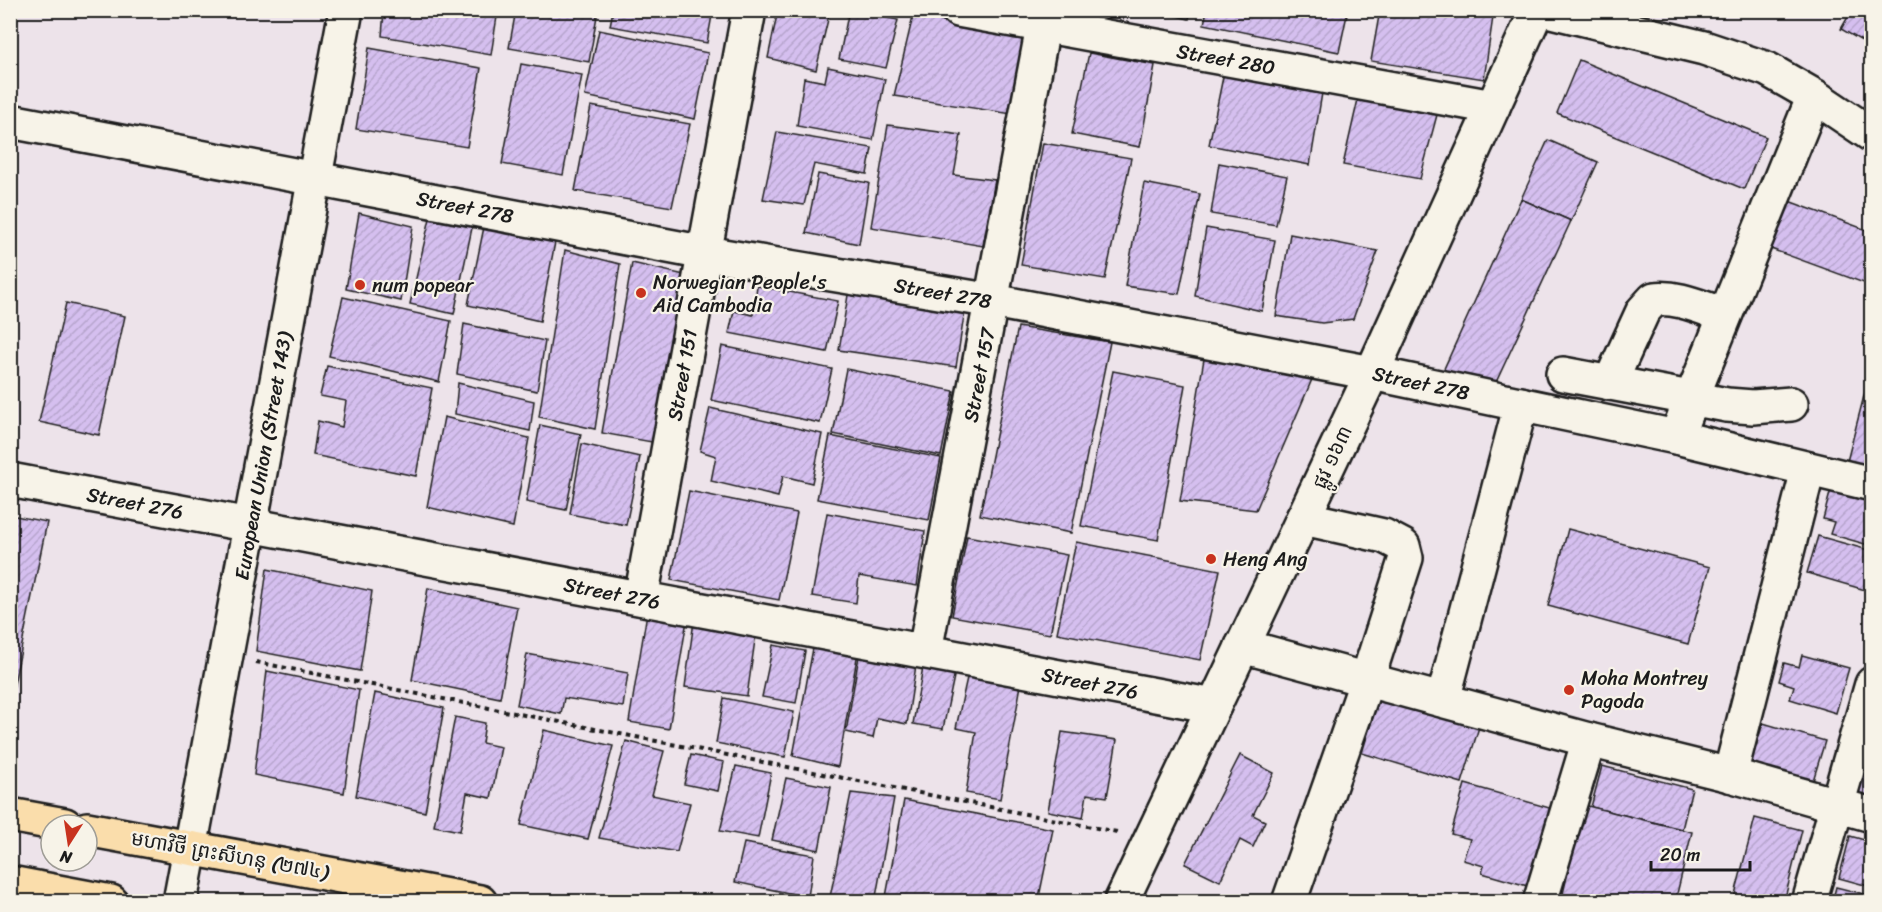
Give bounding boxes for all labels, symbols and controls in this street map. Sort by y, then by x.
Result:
street label: Street 280 [1174,34,1278,85]
street label: Street 278 [413,181,517,234]
place label: Norwegian People's Aid Cambodia [652,265,827,323]
place label: num popear [372,268,475,303]
street label: Street 278 [891,268,994,319]
marker: num popear [353,278,367,292]
marker: Norwegian People's Aid Cambodia [634,286,648,300]
street label: Street 157 [953,323,1006,425]
street label: Street 151 [657,326,708,424]
street label: European Union (Street 143) [224,328,303,583]
street label: Street 278 [1369,356,1473,411]
street label: ផ្លូវ ១៦៣ [1302,419,1363,495]
street label: Street 276 [84,477,186,530]
place label: Heng Ang [1223,542,1308,577]
marker: Heng Ang [1204,552,1218,566]
street label: Street 276 [561,567,663,620]
street label: Street 276 [1039,657,1141,710]
place label: Moha Montrey Pagoda [1581,661,1709,719]
marker: Moha Montrey Pagoda [1562,683,1576,697]
north arrow [39,813,99,873]
street label: មហាវិថី ព្រះសីហនុ (២៧៤) [128,821,332,890]
scale bar [1651,834,1750,872]
text: 20 m [1660,839,1700,871]
text: N [57,842,75,873]

